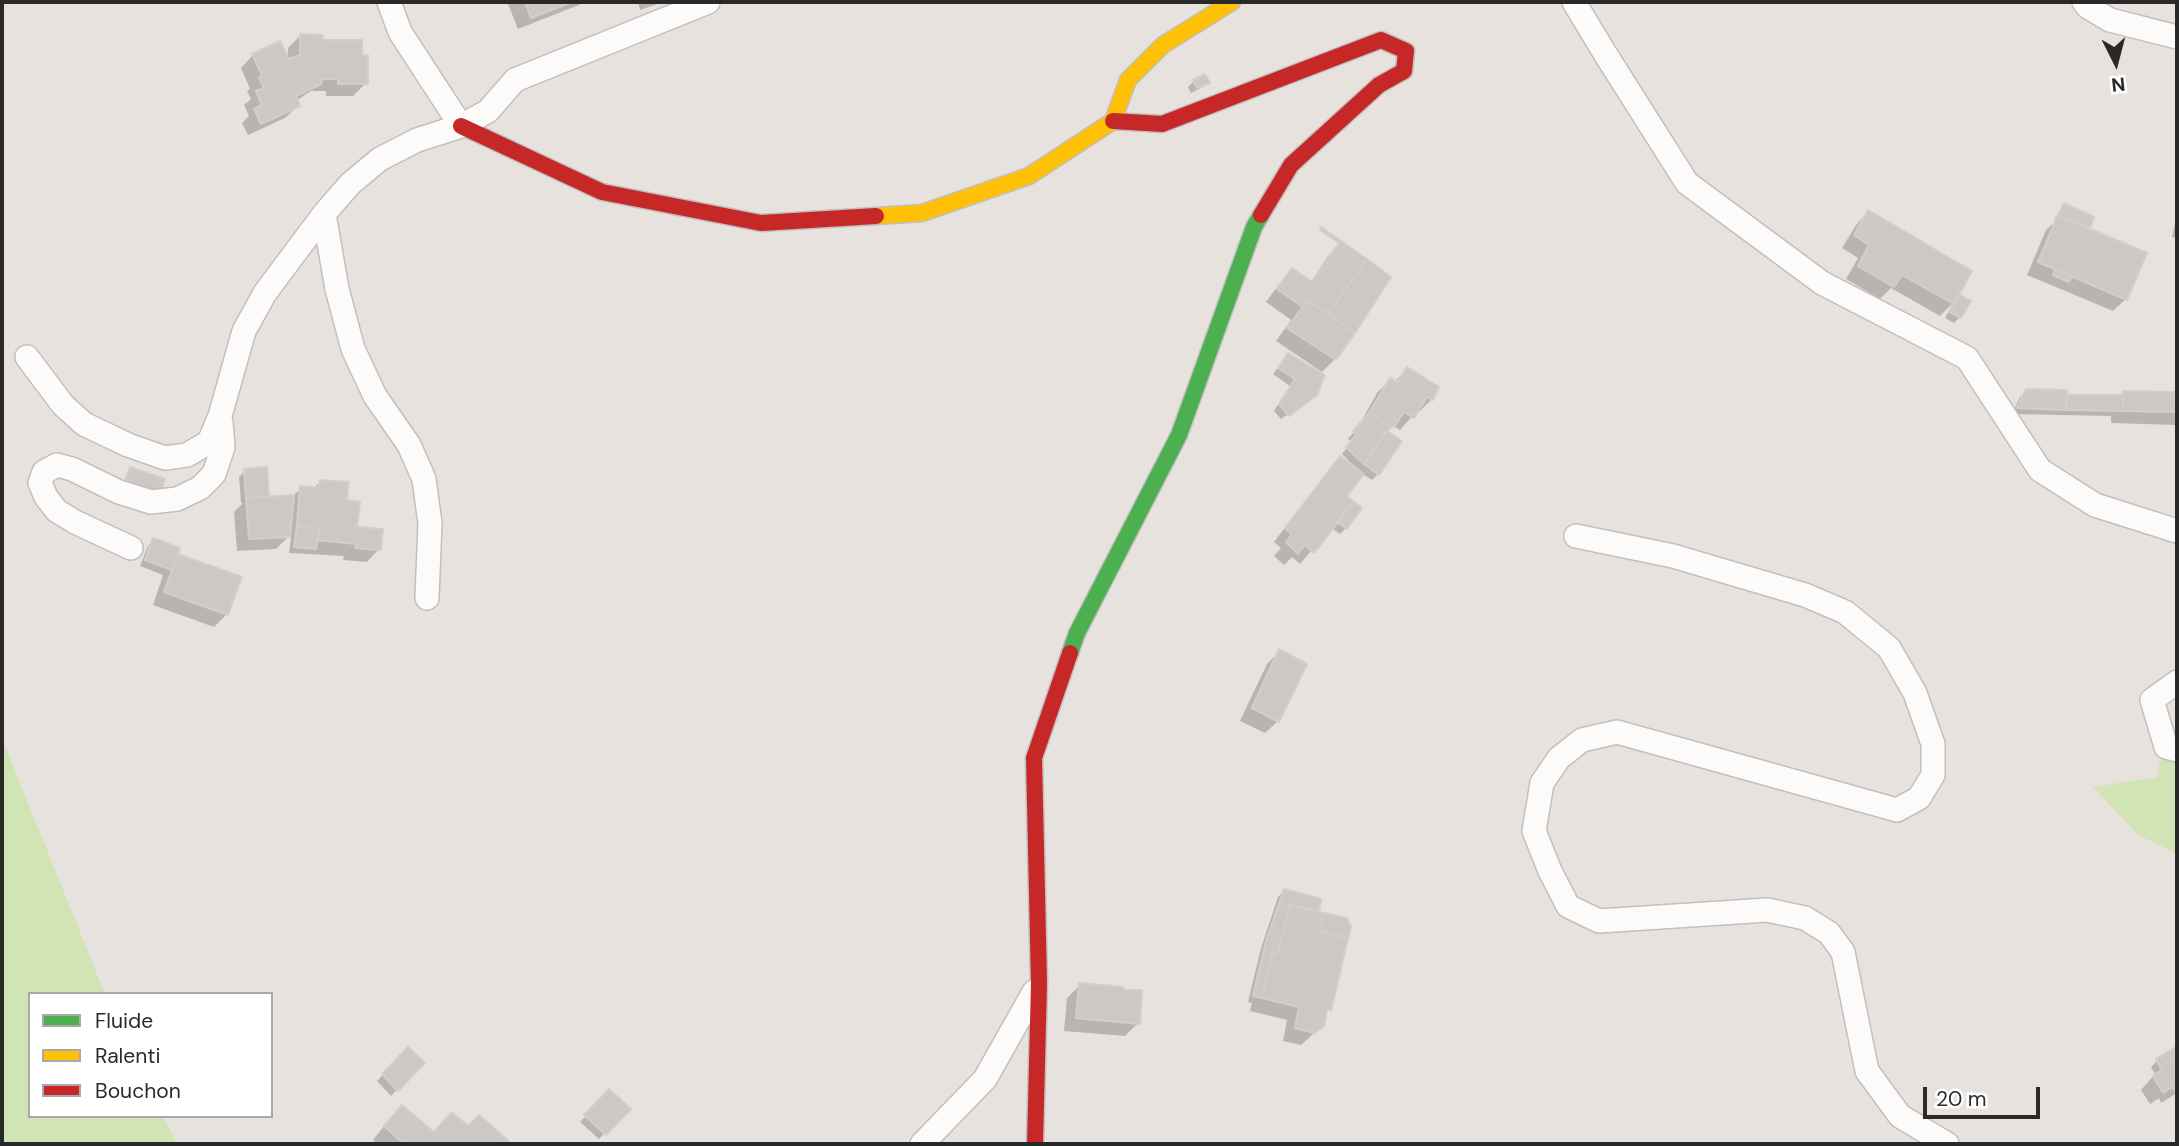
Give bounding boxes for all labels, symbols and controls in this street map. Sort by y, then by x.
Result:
north arrow [2081,28,2151,98]
text: N [2110,71,2126,98]
legend [28,992,273,1118]
text: Fluide [95,1007,153,1035]
text: Ralenti [95,1042,161,1070]
scale bar [1927,1072,2044,1116]
text: Bouchon [95,1077,181,1105]
text: 20 m [1936,1085,1987,1113]

